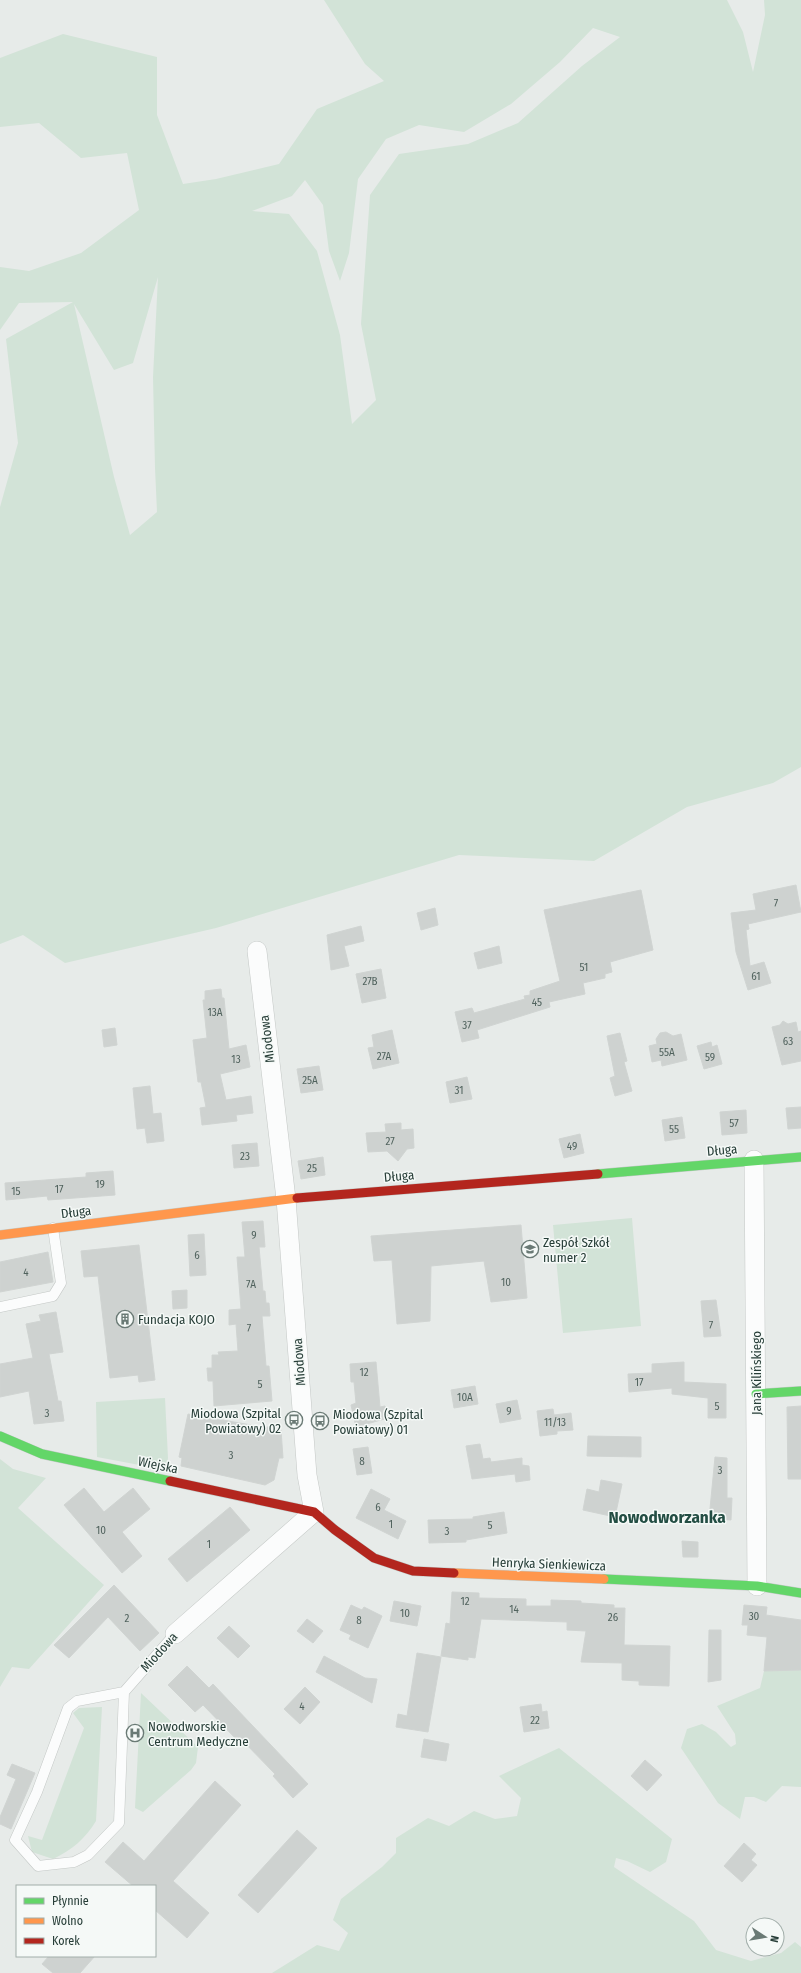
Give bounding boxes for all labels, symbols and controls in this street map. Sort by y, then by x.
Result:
house number: 7 [774,897,779,910]
house number: 51 [580,961,588,974]
house number: 61 [751,970,761,983]
house number: 27B [362,975,378,988]
house number: 45 [532,996,542,1009]
house number: 13A [207,1006,223,1019]
street label: Miodowa [257,1014,277,1064]
house number: 37 [462,1019,472,1032]
house number: 63 [783,1035,793,1048]
house number: 55A [659,1046,675,1059]
house number: 27A [377,1050,392,1063]
house number: 59 [705,1051,715,1064]
house number: 13 [231,1053,241,1066]
house number: 25A [302,1074,318,1087]
house number: 31 [455,1084,464,1097]
house number: 57 [729,1117,739,1130]
house number: 55 [669,1123,679,1136]
house number: 27 [385,1135,395,1148]
house number: 49 [567,1140,577,1153]
street label: Długa [706,1141,738,1159]
house number: 23 [240,1150,250,1163]
house number: 25 [307,1162,317,1175]
street label: Długa [383,1167,415,1185]
house number: 19 [95,1178,105,1191]
house number: 17 [55,1183,64,1196]
house number: 15 [11,1185,21,1198]
street label: Długa [60,1203,92,1221]
house number: 9 [251,1229,257,1242]
place label: Zespół Szkół numer 2 [543,1235,610,1265]
school or university icon: Zespół Szkół numer 2 [520,1239,540,1259]
house number: 6 [194,1249,200,1262]
house number: 4 [23,1266,29,1279]
house number: 10 [501,1276,511,1289]
house number: 7A [246,1278,256,1291]
building icon: Fundacja KOJO [115,1309,135,1329]
place label: Fundacja KOJO [138,1312,215,1327]
house number: 7 [709,1319,714,1332]
house number: 7 [247,1322,252,1335]
street label: Jana Kilińskiego [749,1331,764,1415]
street label: Miodowa [290,1338,308,1386]
house number: 12 [359,1366,369,1379]
house number: 17 [635,1376,644,1389]
house number: 5 [257,1378,263,1391]
house number: 10A [457,1391,473,1404]
house number: 5 [714,1400,720,1413]
house number: 9 [506,1405,512,1418]
place label: Miodowa (Szpital Powiatowy) 02 [191,1406,282,1436]
house number: 3 [45,1407,50,1420]
place label: Miodowa (Szpital Powiatowy) 01 [333,1407,424,1437]
bus stop icon: Miodowa (Szpital Powiatowy) 02 [284,1410,304,1430]
bus stop icon: Miodowa (Szpital Powiatowy) 01 [310,1411,330,1431]
house number: 11/13 [544,1416,566,1429]
house number: 3 [229,1449,234,1462]
street label: Wiejska [137,1453,179,1477]
house number: 8 [359,1455,365,1468]
house number: 3 [718,1464,723,1477]
house number: 6 [375,1501,381,1514]
district label: Nowodworzanka [608,1507,726,1528]
house number: 1 [389,1518,393,1531]
house number: 5 [487,1519,493,1532]
house number: 10 [96,1524,106,1537]
house number: 3 [445,1525,450,1538]
house number: 1 [207,1538,211,1551]
street label: Henryka Sienkiewicza [492,1555,606,1573]
house number: 12 [460,1595,470,1608]
house number: 14 [509,1603,519,1616]
house number: 10 [400,1607,410,1620]
house number: 30 [749,1610,760,1623]
house number: 26 [608,1611,619,1624]
house number: 2 [125,1612,130,1625]
house number: 8 [356,1614,362,1627]
street label: Miodowa [137,1629,181,1675]
house number: 4 [299,1700,305,1713]
house number: 22 [530,1714,540,1727]
place label: Nowodworskie Centrum Medyczne [148,1719,249,1749]
hospital icon: Nowodworskie Centrum Medyczne [125,1723,145,1743]
legend [16,1885,156,1957]
text: Płynnie [52,1894,89,1908]
text: Wolno [52,1914,83,1928]
north arrow [745,1917,785,1957]
text: Korek [52,1934,80,1948]
text: N [767,1934,781,1944]

